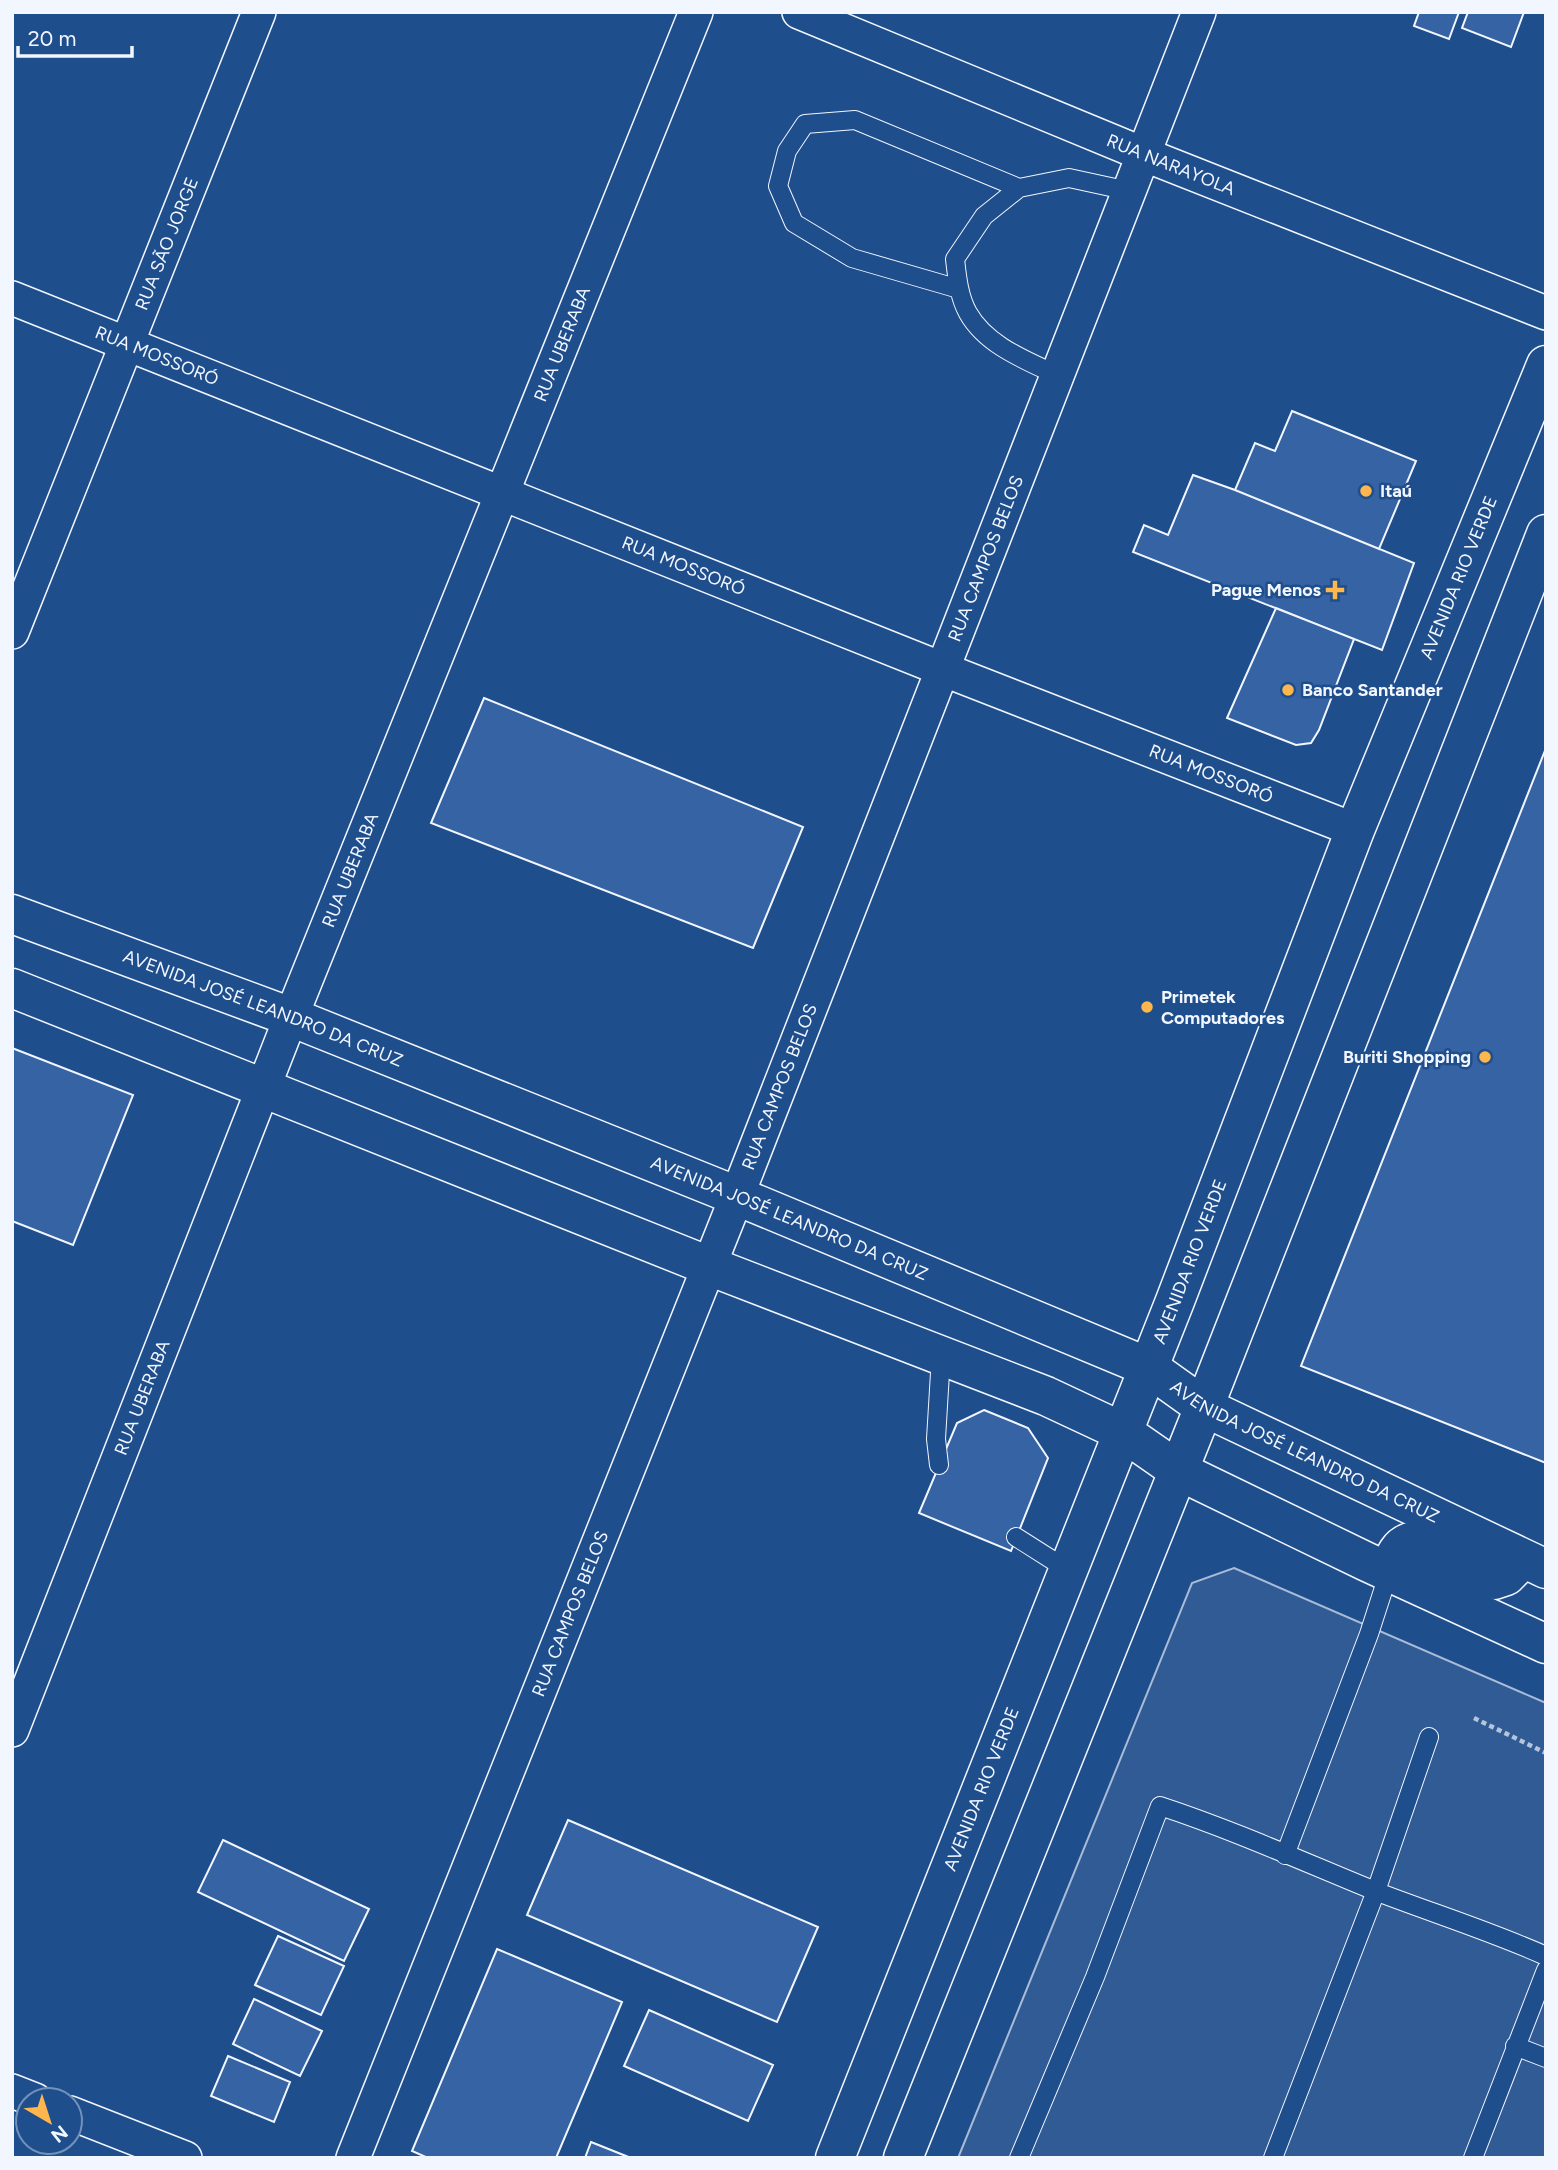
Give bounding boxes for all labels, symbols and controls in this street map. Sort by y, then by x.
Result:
scale bar [18,14,131,58]
text: 20 m [28,26,76,51]
street label: RUA NARAYOLA [1103,129,1238,200]
street label: RUA SÃO JORGE [130,174,203,313]
street label: RUA UBERABA [529,284,595,405]
street label: RUA MOSSORÓ [92,321,222,390]
street label: RUA CAMPOS BELOS [943,472,1028,645]
place label: Itaú [1380,480,1412,502]
marker: Itaú [1358,483,1374,499]
street label: AVENIDA RIO VERDE [1415,493,1502,663]
street label: RUA MOSSORÓ [619,531,749,600]
place label: Pague Menos [1211,579,1322,601]
marker: Pague Menos [1327,582,1343,598]
place label: Banco Santander [1302,679,1443,701]
marker: Banco Santander [1280,682,1296,698]
street label: RUA MOSSORÓ [1146,740,1276,808]
street label: RUA UBERABA [317,810,383,931]
street label: AVENIDA JOSÉ LEANDRO DA CRUZ [120,945,406,1072]
place label: Primetek Computadores [1161,986,1285,1029]
marker: Primetek Computadores [1139,999,1155,1015]
street label: RUA CAMPOS BELOS [737,1001,822,1173]
place label: Buriti Shopping [1343,1046,1471,1068]
marker: Buriti Shopping [1477,1049,1493,1065]
street label: AVENIDA JOSÉ LEANDRO DA CRUZ [648,1152,931,1285]
street label: AVENIDA RIO VERDE [1148,1176,1231,1347]
street label: RUA UBERABA [110,1337,175,1458]
street label: AVENIDA JOSÉ LEANDRO DA CRUZ [1166,1376,1443,1528]
street label: RUA CAMPOS BELOS [527,1528,613,1700]
street label: AVENIDA RIO VERDE [939,1704,1024,1874]
north arrow [14,2086,84,2156]
text: N [46,2120,72,2147]

